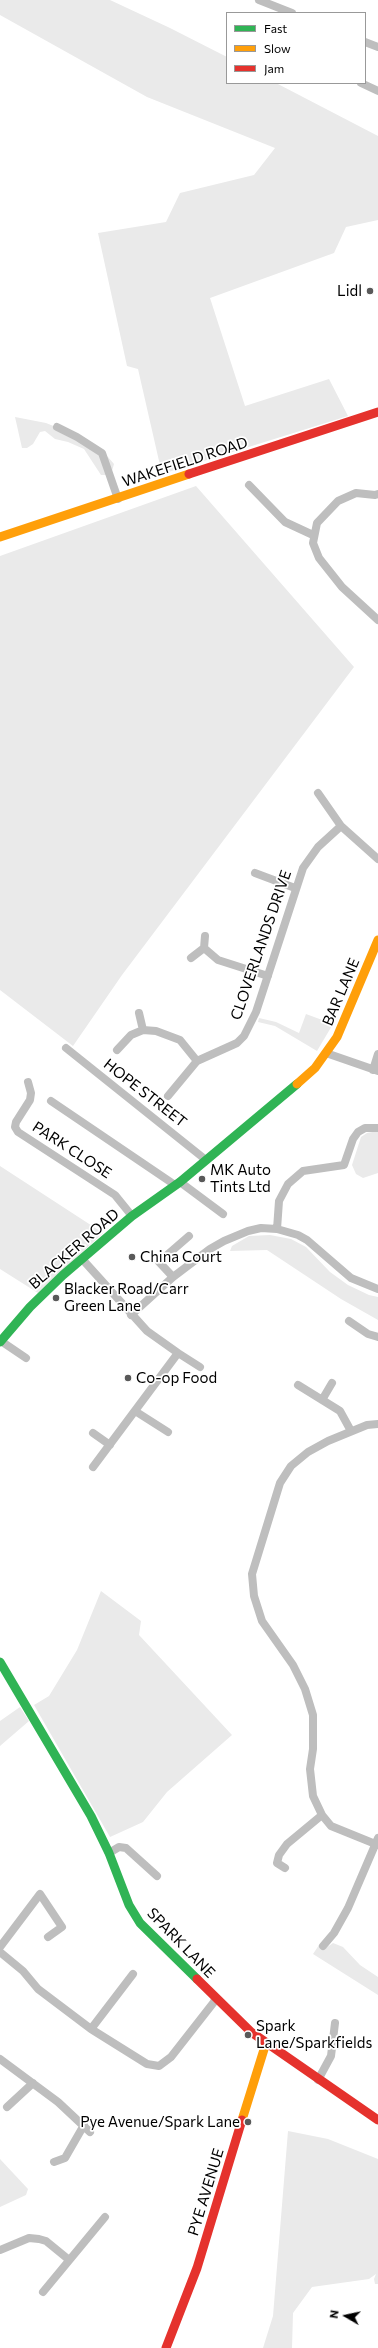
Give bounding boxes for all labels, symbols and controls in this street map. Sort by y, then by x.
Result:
legend [226,12,366,84]
text: Fast [264,21,287,35]
text: Slow [264,41,291,55]
text: Jam [264,61,284,75]
place label: Lidl [337,282,362,300]
marker: Lidl [365,286,375,296]
street label: WAKEFIELD ROAD [120,433,250,491]
street label: CLOVERLANDS DRIVE [227,868,295,1022]
street label: BAR LANE [319,955,363,1029]
street label: HOPE STREET [100,1055,190,1131]
street label: PARK CLOSE [29,1118,115,1182]
place label: MK Auto Tints Ltd [210,1161,271,1196]
marker: MK Auto Tints Ltd [197,1174,207,1184]
street label: BLACKER ROAD [25,1205,123,1293]
place label: China Court [140,1248,222,1266]
marker: China Court [127,1252,137,1262]
place label: Blacker Road/Carr Green Lane [64,1280,189,1315]
marker: Blacker Road/Carr Green Lane [51,1293,61,1303]
place label: Co-op Food [136,1369,217,1387]
marker: Co-op Food [123,1373,133,1383]
street label: SPARK LANE [143,1904,219,1982]
place label: Spark Lane/Sparkfields [256,2017,372,2052]
marker: Spark Lane/Sparkfields [243,2030,253,2040]
place label: Pye Avenue/Spark Lane [80,2113,240,2131]
marker: Pye Avenue/Spark Lane [243,2117,253,2127]
street label: PYE AVENUE [184,2146,228,2238]
north arrow [326,2296,366,2336]
text: N [327,2309,341,2319]

